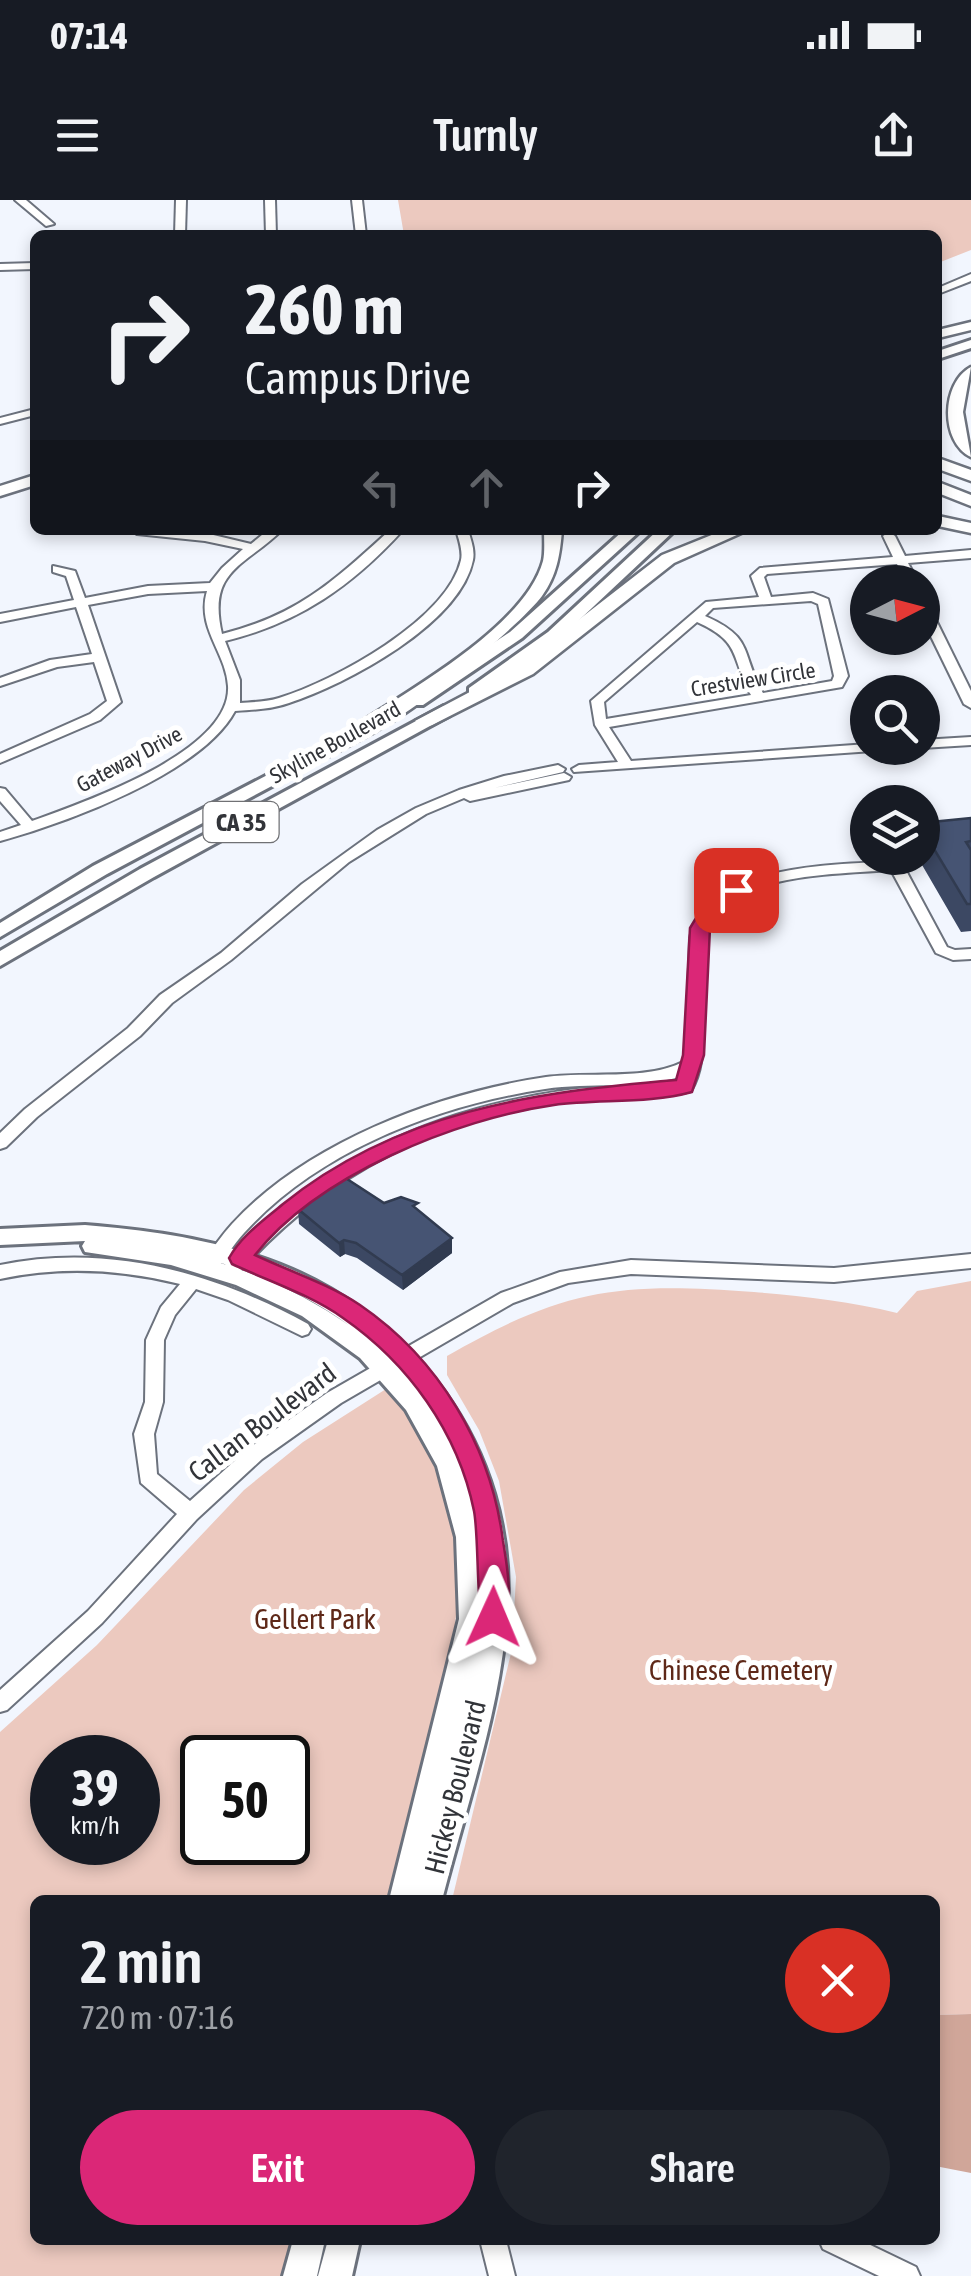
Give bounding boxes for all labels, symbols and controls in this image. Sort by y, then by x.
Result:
text: 07:14 [50,14,128,57]
icon: menu [50,108,105,163]
icon: share [866,108,921,163]
text: Turnly [433,109,538,161]
text: 260 m [245,269,404,349]
icon: right [80,270,210,400]
text: Campus Drive [245,352,471,404]
icon: left [354,460,409,515]
icon: ahead [459,460,514,515]
icon: right [564,460,619,515]
north arrow [850,565,940,655]
map controls [850,565,940,875]
street label: Crestview Circle [689,656,817,702]
button: search [850,675,940,765]
street label: Skyline Boulevard [265,695,405,789]
street label: Gateway Drive [72,720,186,798]
button: layers [850,785,940,875]
road number: CA 35 [204,802,278,842]
pin [694,848,779,933]
icon: arrive [709,863,764,918]
street label: Callan Boulevard [182,1356,342,1488]
position arrow [441,1565,545,1669]
park label: Gellert Park [254,1603,376,1635]
park label: Chinese Cemetery [649,1654,833,1686]
street label: Hickey Boulevard [418,1697,492,1877]
speed limit sign: 50 [180,1735,310,1865]
text: 39 [71,1759,118,1817]
text: km/h [70,1811,120,1839]
text: 2 min [80,1927,203,1996]
button: close [785,1928,890,2033]
text: 720 m · 07:16 [80,1999,234,2036]
button: Exit [80,2110,475,2225]
button: Share [495,2110,890,2225]

